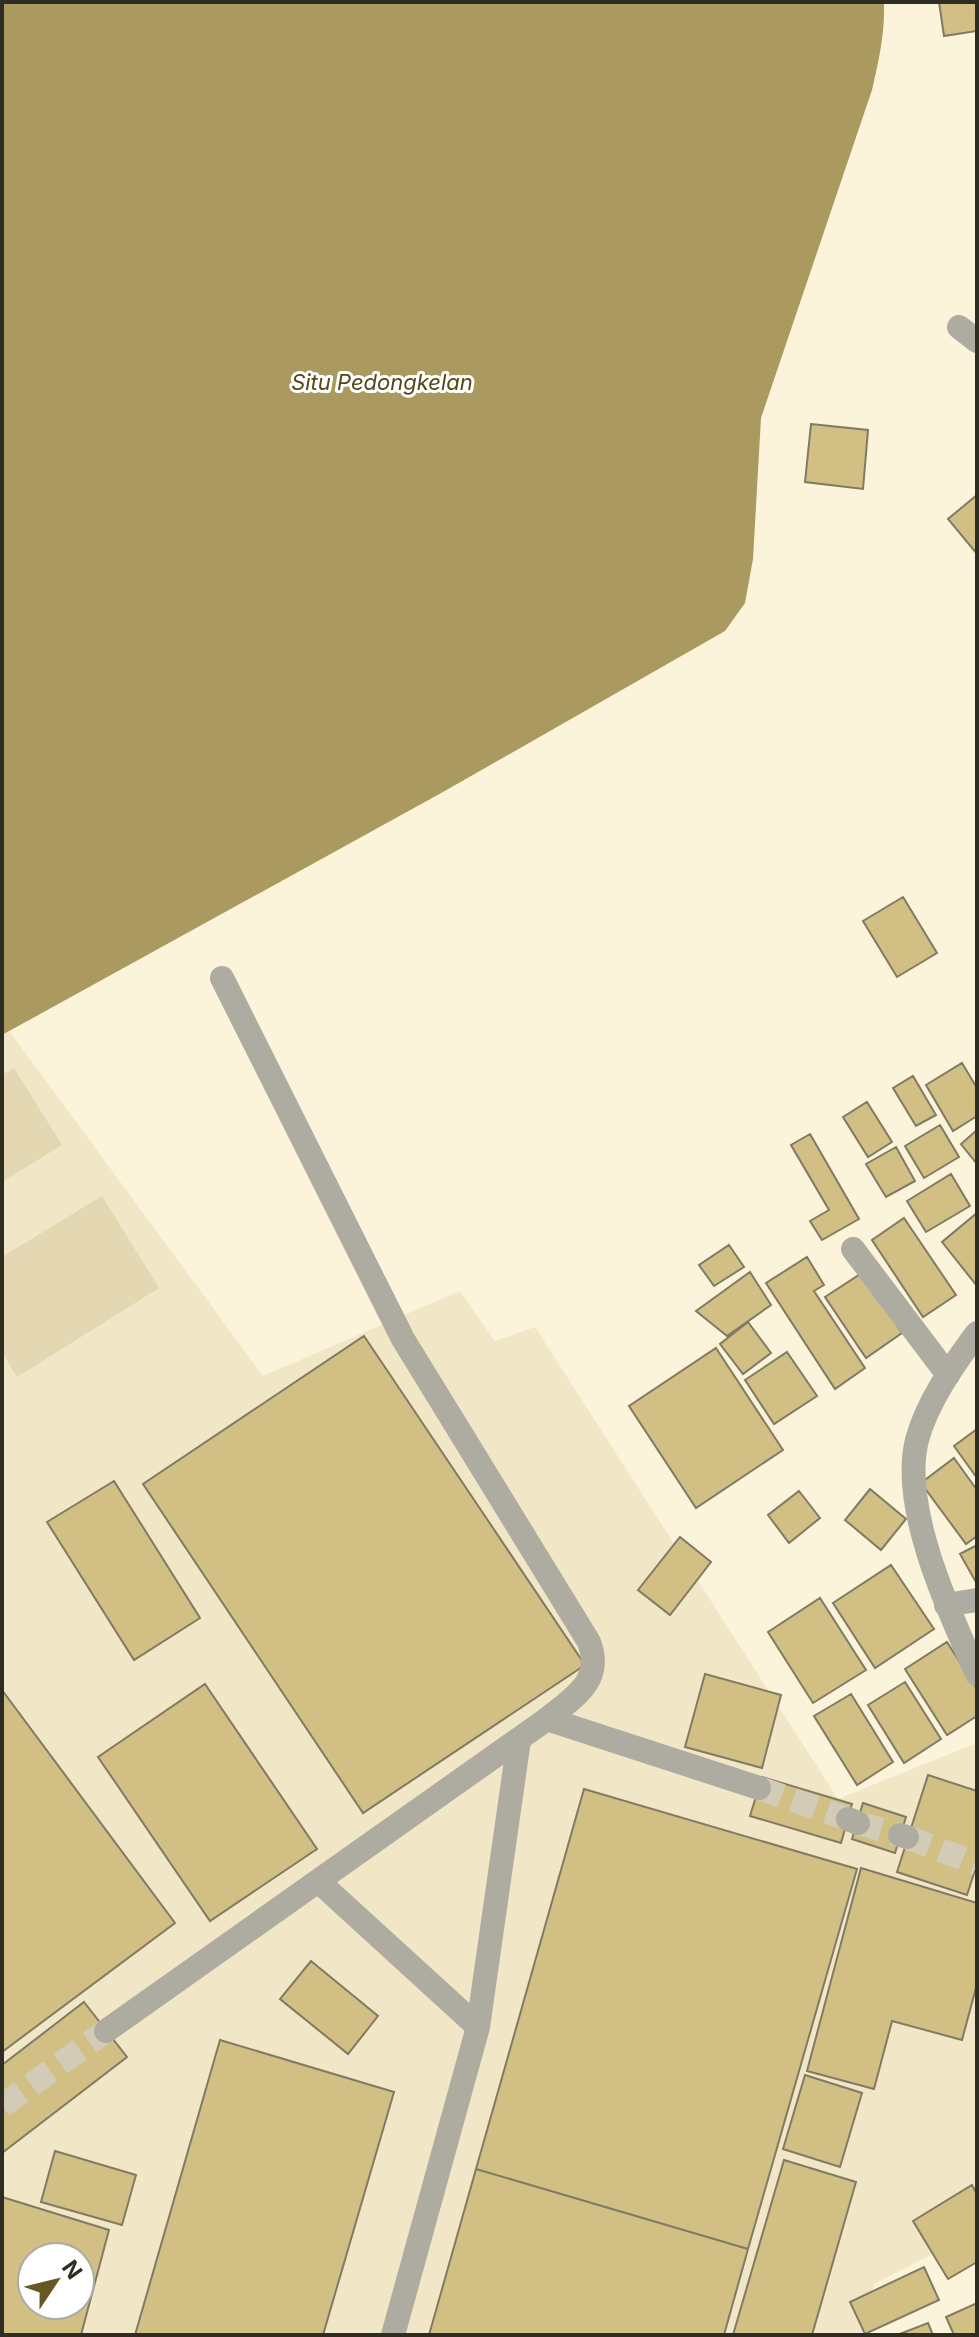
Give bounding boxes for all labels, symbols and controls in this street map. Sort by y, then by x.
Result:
water label: Situ Pedongkelan [291,369,473,395]
north arrow [16,2241,96,2321]
text: N [57,2255,88,2284]

